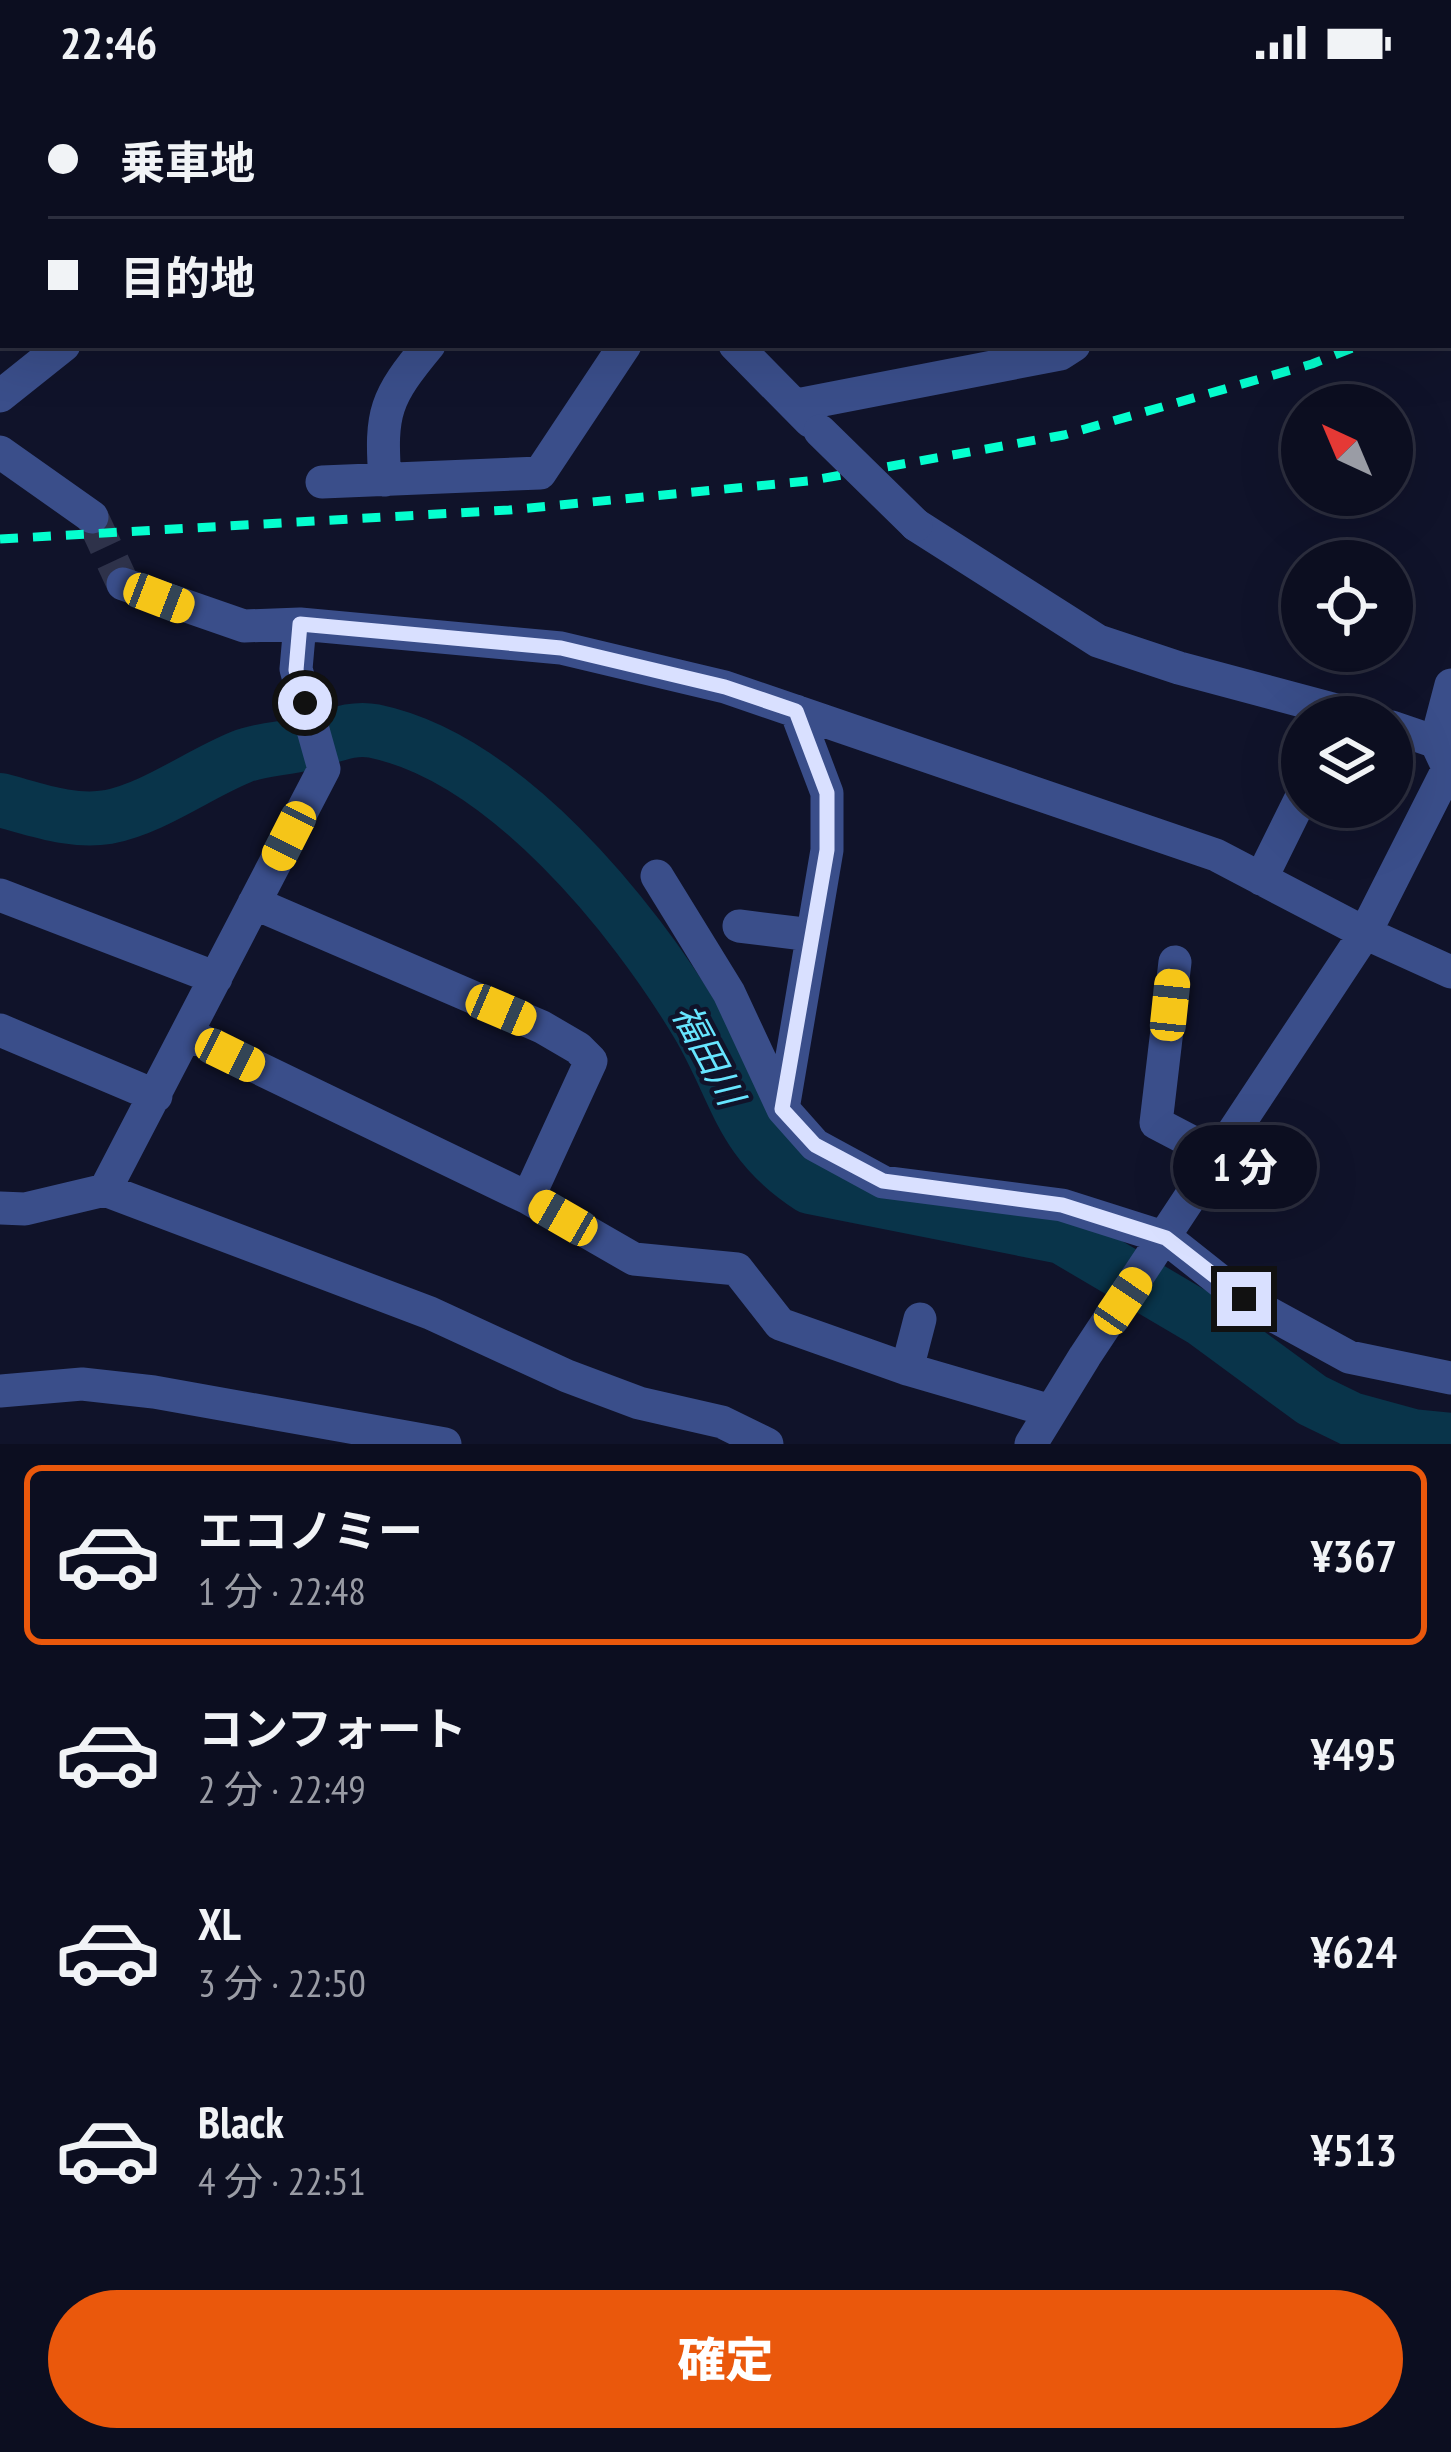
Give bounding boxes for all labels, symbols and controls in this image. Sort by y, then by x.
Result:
text: 22:46 [60,13,157,71]
text: 乗車地 [120,133,255,191]
text: 目的地 [120,248,255,306]
north arrow [1281,384,1413,516]
map controls [1281,384,1413,828]
button: locate [1281,540,1413,672]
car [119,568,199,628]
route start [278,676,332,730]
button: layers [1281,696,1413,828]
car [257,796,321,876]
car [1148,967,1192,1043]
car [461,979,541,1041]
water label: 福田川 [663,995,757,1116]
car [190,1023,270,1087]
callout: 1 分 [1172,1125,1316,1209]
text: 1 分 [1212,1141,1278,1192]
car [523,1184,603,1252]
car [1088,1261,1158,1341]
route end [1217,1272,1271,1326]
icon: car [54,1501,162,1609]
text: エコノミー [198,1501,423,1559]
text: ¥367 [1311,1526,1397,1584]
text: 1 分 · 22:48 [198,1565,366,1616]
icon: car [54,1699,162,1807]
text: コンフォート [198,1699,467,1757]
text: ¥495 [1311,1724,1397,1782]
text: 2 分 · 22:49 [198,1763,366,1814]
text: XL [198,1894,241,1952]
icon: car [54,1897,162,2005]
text: ¥624 [1311,1922,1397,1980]
text: 3 分 · 22:50 [198,1957,366,2008]
text: Black [198,2092,284,2150]
icon: car [54,2095,162,2203]
text: ¥513 [1311,2120,1397,2178]
text: 4 分 · 22:51 [198,2155,366,2206]
button: 確定 [48,2290,1403,2428]

